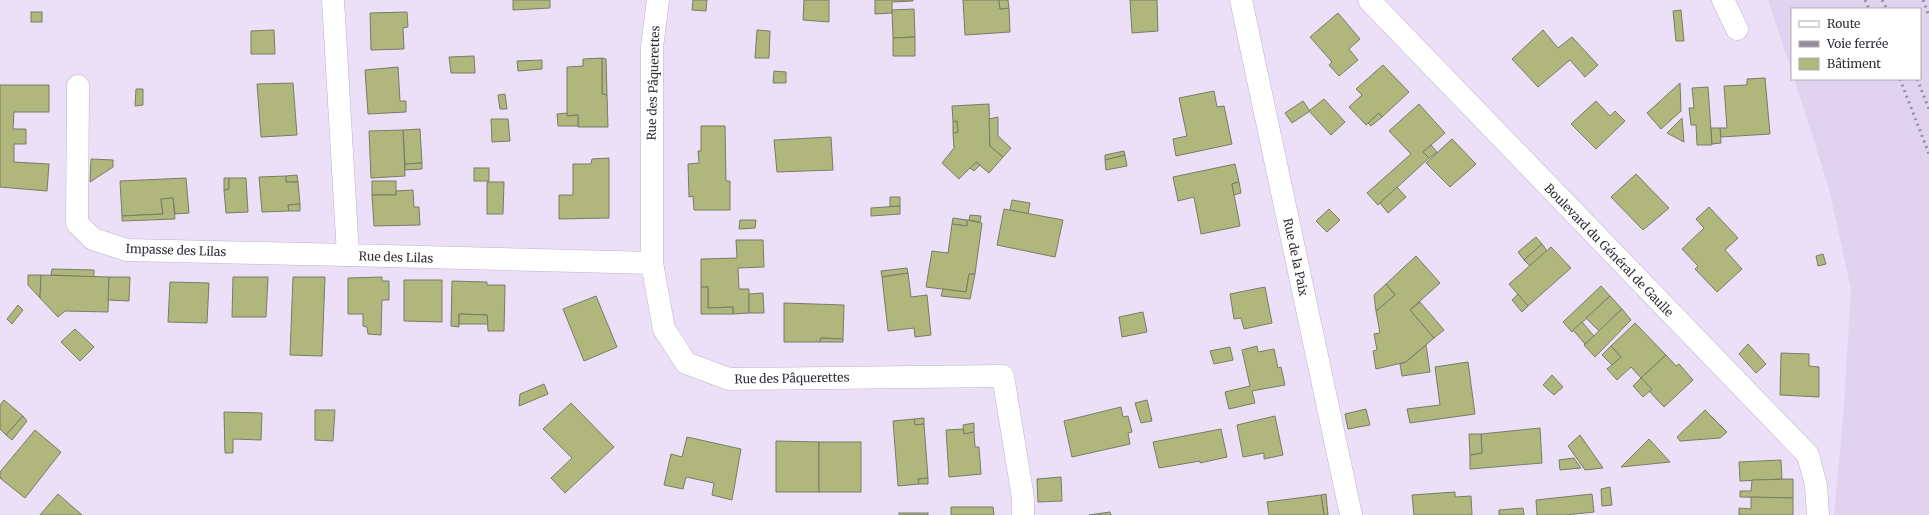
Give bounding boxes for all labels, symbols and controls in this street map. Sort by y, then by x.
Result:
legend [1791,8,1921,80]
text: Route [1827,16,1860,31]
street label: Rue des Pâquerettes [643,25,663,141]
text: Voie ferrée [1826,36,1888,51]
text: Bâtiment [1827,56,1881,71]
street label: Boulevard du Général de Gaulle [1541,180,1677,320]
street label: Rue de la Paix [1280,217,1312,298]
street label: Impasse des Lilas [125,241,227,259]
street label: Rue des Lilas [359,248,434,266]
street label: Rue des Pâquerettes [734,369,850,387]

